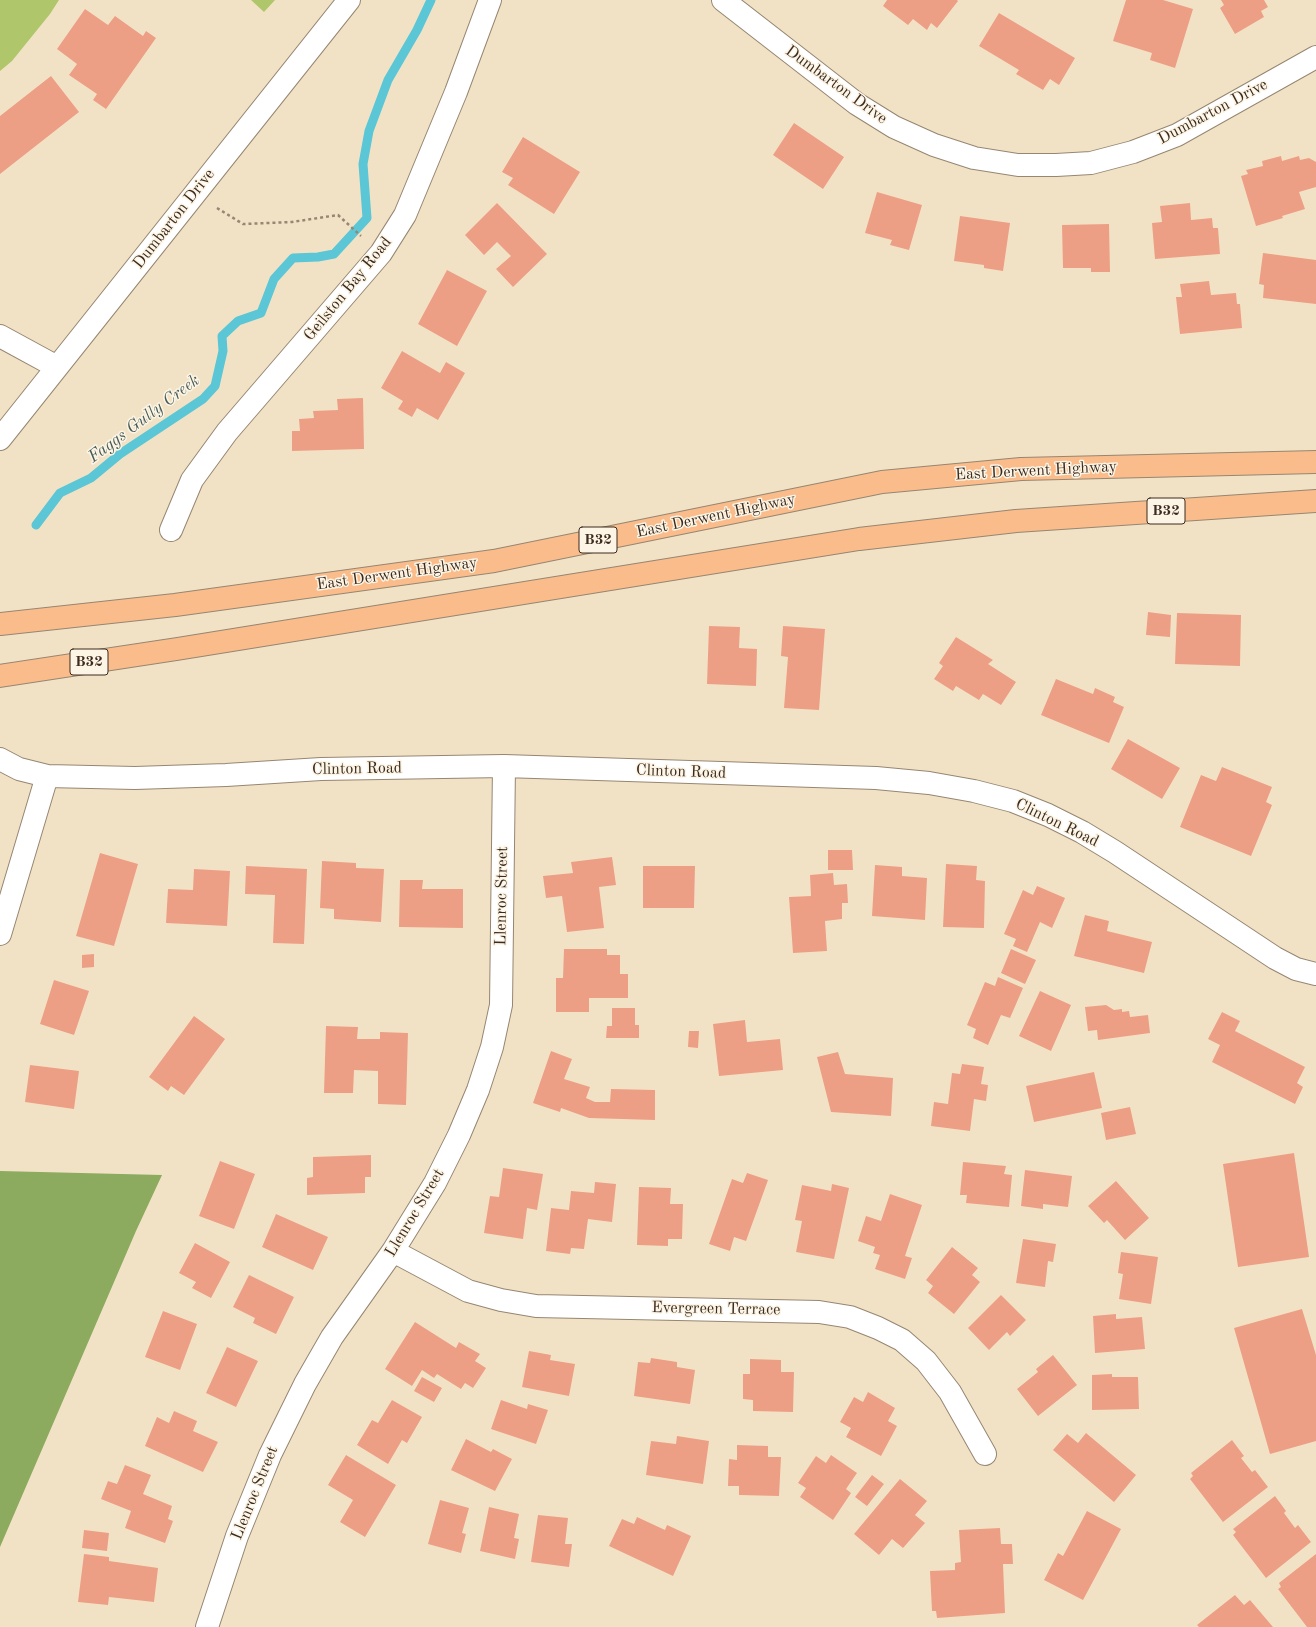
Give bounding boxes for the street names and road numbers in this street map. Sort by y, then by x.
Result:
street label: Dumbarton Drive [781,42,891,128]
street label: Dumbarton Drive [1155,75,1271,149]
street label: Dumbarton Drive [129,165,219,273]
street label: Geilston Bay Road [300,233,396,345]
street label: East Derwent Highway [954,457,1118,485]
street label: East Derwent Highway [635,490,797,542]
road number: B32 [1147,498,1185,524]
road number: B32 [579,527,617,553]
street label: East Derwent Highway [315,553,479,595]
road number: B32 [70,649,108,675]
street label: Clinton Road [312,759,402,779]
street label: Clinton Road [636,761,726,783]
street label: Clinton Road [1012,795,1102,851]
street label: Llenroc Street [492,846,512,946]
street label: Llenroc Street [381,1165,449,1261]
street label: Evergreen Terrace [651,1298,781,1320]
street label: Llenroc Street [227,1443,283,1543]

